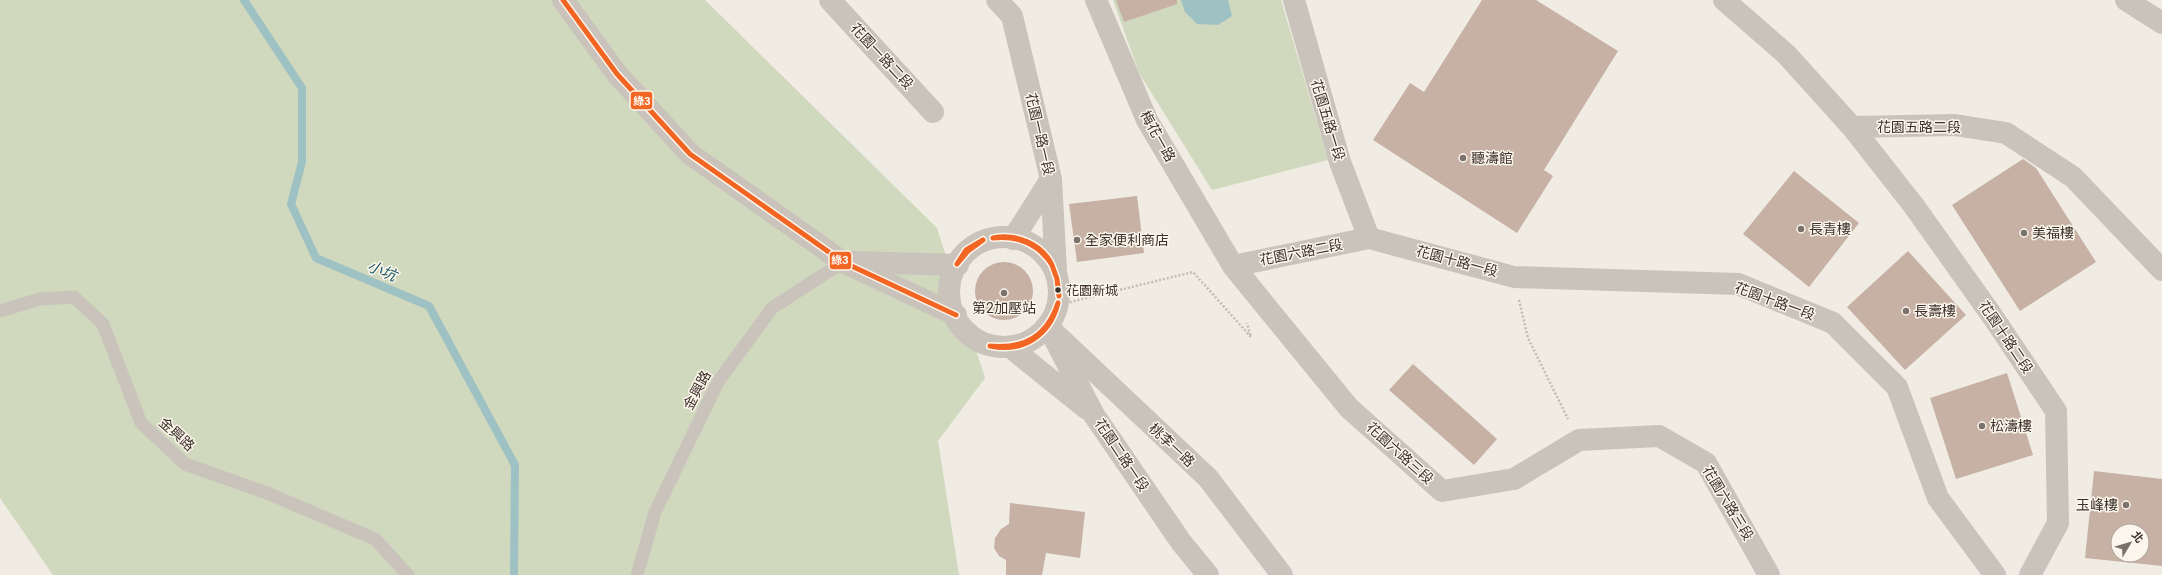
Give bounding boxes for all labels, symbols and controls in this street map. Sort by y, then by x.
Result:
street label: 花園一路二段 [848,20,916,92]
street label: 花園五路一段 [1308,77,1348,163]
line badge: 綠3 [630,91,653,110]
street label: 花園一路一段 [1023,91,1057,177]
text: 綠3 [633,95,651,108]
street label: 梅花一路 [1137,108,1179,164]
street label: 花園五路二段 [1877,119,1961,135]
place label: 聽濤館 [1471,150,1513,166]
marker: 聽濤館 [1458,153,1468,163]
place label: 長青樓 [1809,221,1851,237]
marker: 長青樓 [1796,224,1806,234]
place label: 美福樓 [2032,225,2074,241]
marker: 美福樓 [2019,228,2029,238]
place label: 全家便利商店 [1085,232,1169,248]
marker: 全家便利商店 [1072,235,1082,245]
street label: 花園六路二段 [1258,236,1344,268]
street label: 花園十路一段 [1414,242,1500,280]
line badge: 綠3 [829,251,852,270]
text: 綠3 [831,254,849,267]
water label: 小坑 [365,257,401,286]
street label: 花園十路一段 [1733,279,1817,323]
place label: 花園新城 [1066,283,1118,298]
marker: 花園新城 [1053,285,1063,295]
marker: 第2加壓站 [999,288,1009,298]
street label: 花園十路二段 [1976,298,2036,376]
place label: 第2加壓站 [972,300,1036,316]
place label: 長壽樓 [1914,303,1956,319]
marker: 長壽樓 [1901,306,1911,316]
street label: 金興路 [680,368,714,412]
street label: 金興路 [156,414,198,454]
street label: 花園二路一段 [1092,416,1152,494]
place label: 松濤樓 [1990,418,2032,434]
street label: 花園六路三段 [1363,419,1437,487]
street label: 桃李一路 [1146,420,1198,470]
marker: 松濤樓 [1977,421,1987,431]
street label: 花園六路三段 [1700,463,1756,543]
place label: 玉峰樓 [2076,497,2118,513]
marker: 玉峰樓 [2121,500,2131,510]
north arrow [2110,523,2150,563]
text: 北 [2129,529,2146,545]

